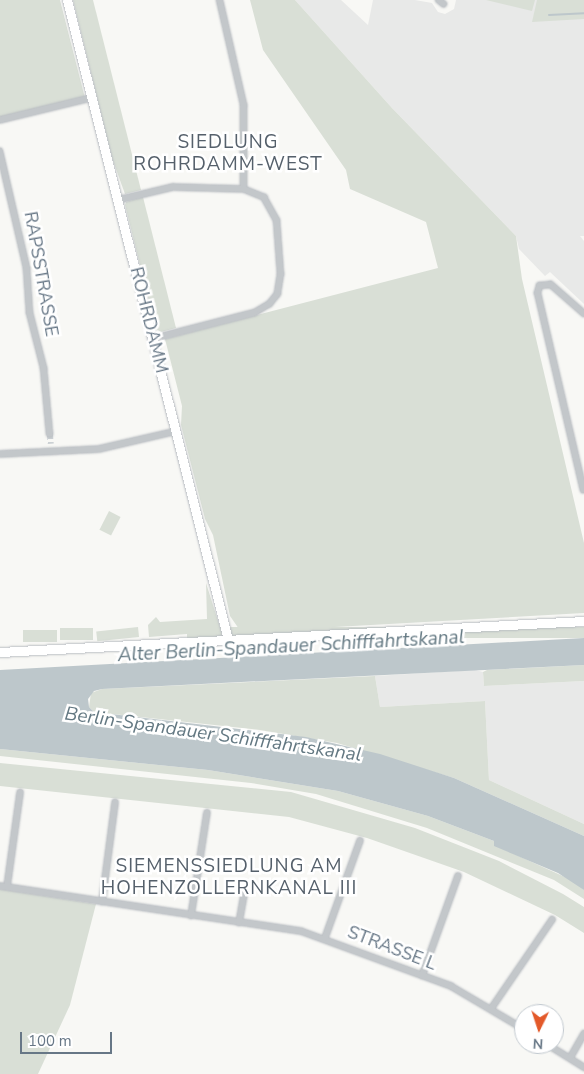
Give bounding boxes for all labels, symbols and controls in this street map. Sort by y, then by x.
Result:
district label: SIEDLUNG ROHRDAMM-WEST [132,132,324,176]
street label: RAPSSTRASSE [19,210,63,338]
street label: ROHRDAMM [125,265,173,375]
water label: Alter Berlin-Spandauer Schifffahrtskanal [117,627,465,667]
water label: Berlin-Spandauer Schifffahrtskanal [63,703,363,767]
district label: SIEMENSSIEDLUNG AM HOHENZOLLERNKANAL III [98,856,360,900]
street label: STRASSE L [344,921,440,975]
north arrow [514,1004,564,1054]
scale bar [22,1022,115,1054]
text: 100 m [28,1031,72,1051]
text: N [532,1034,544,1053]

